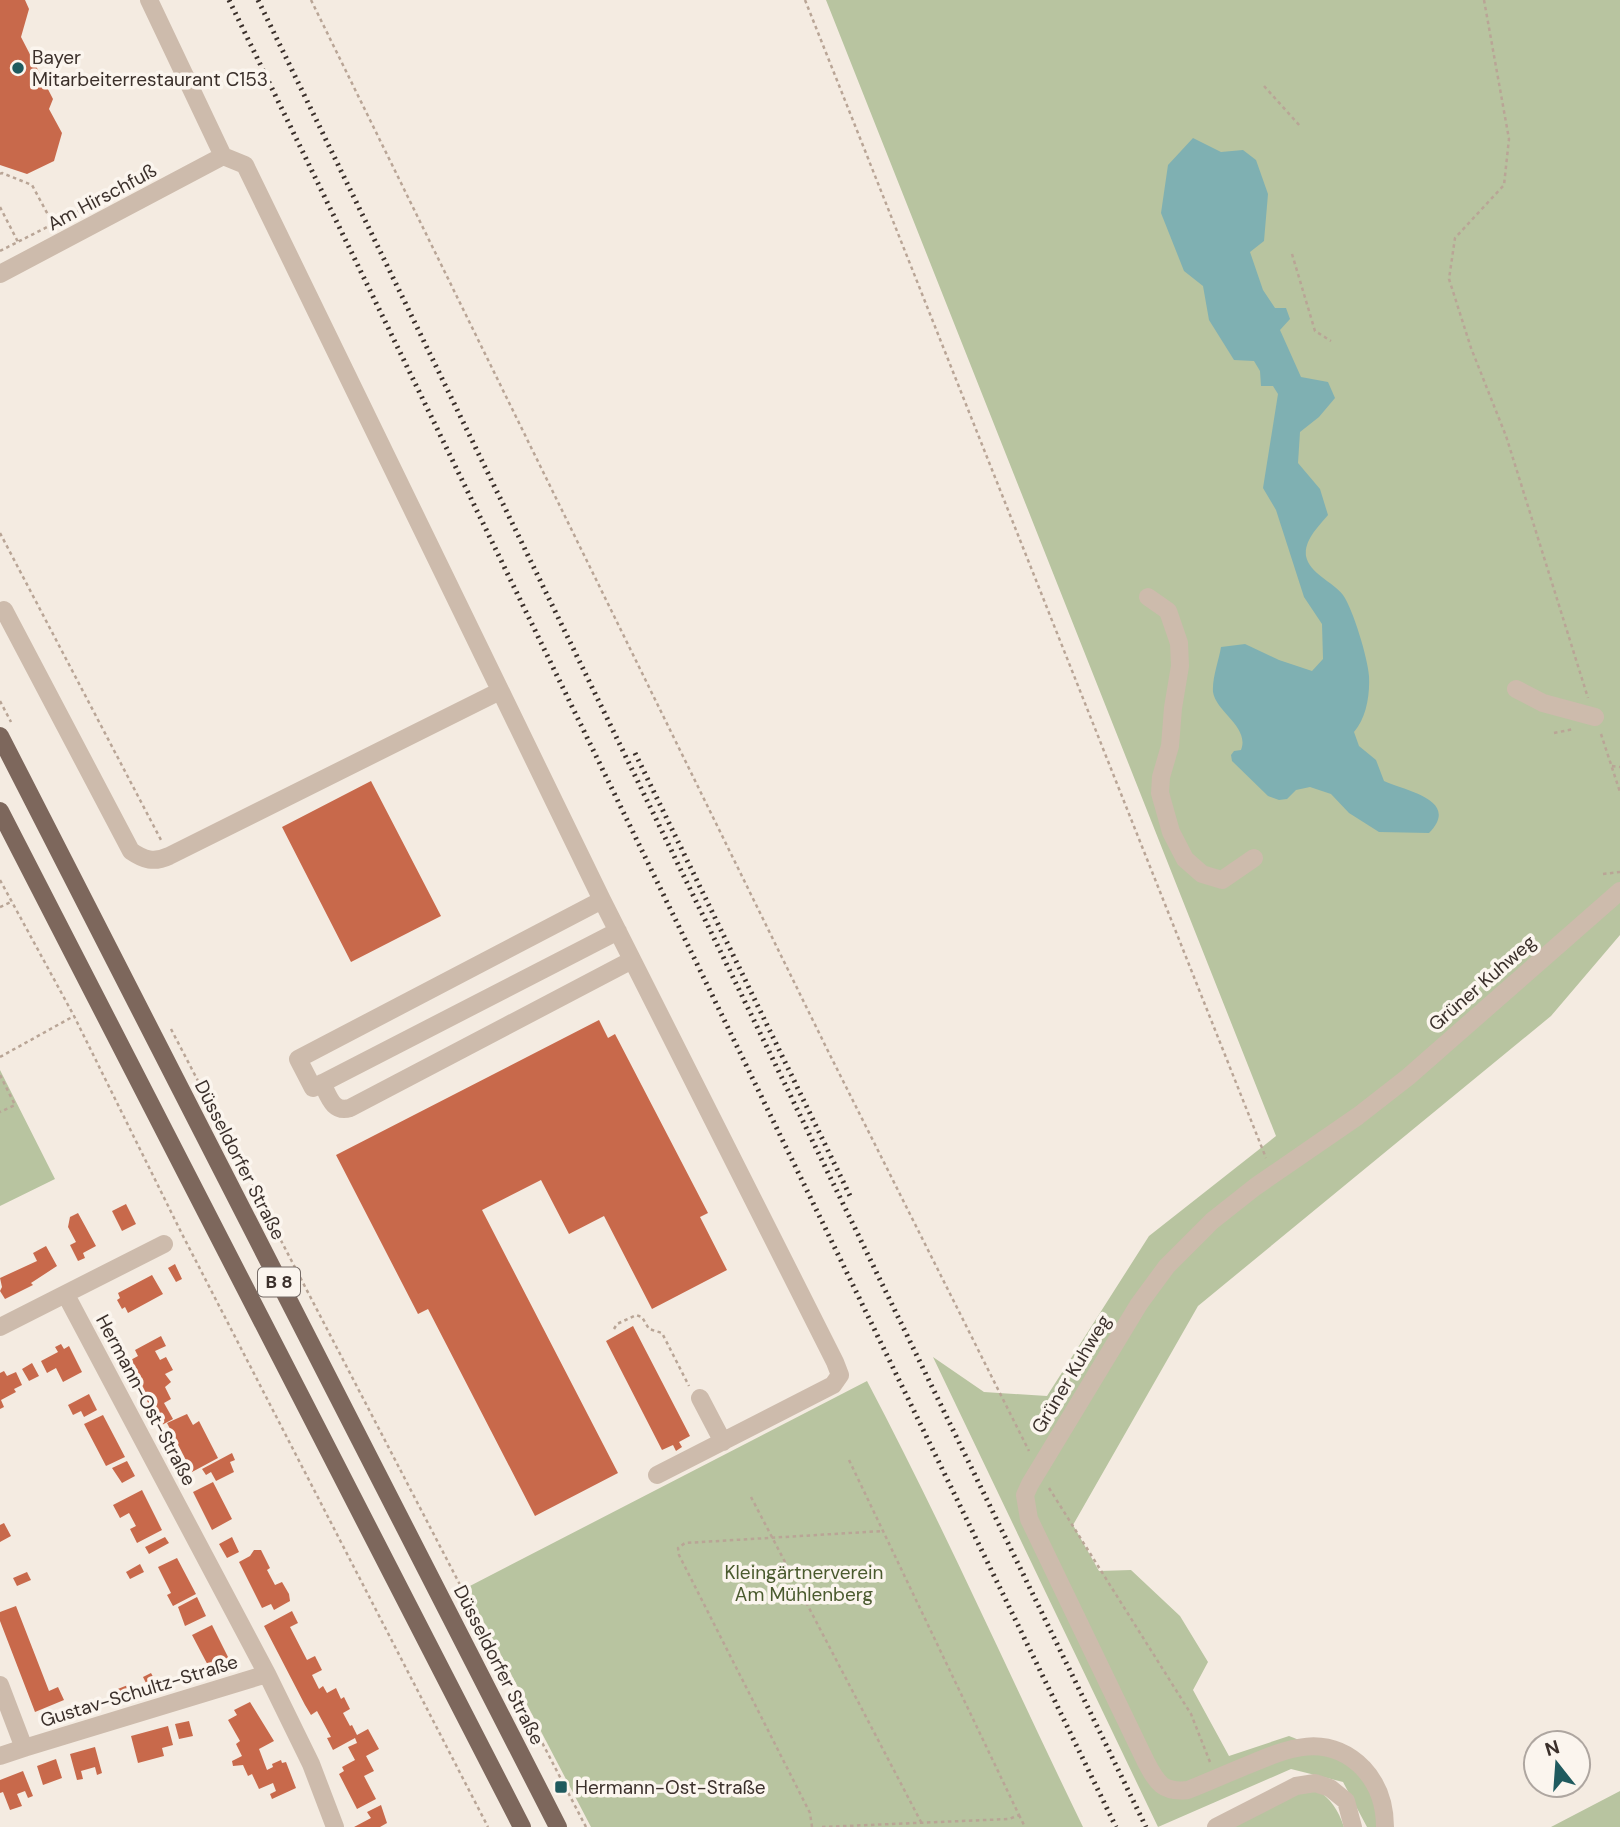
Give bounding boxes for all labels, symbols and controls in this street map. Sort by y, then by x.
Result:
place label: Bayer Mitarbeiterrestaurant C153 [32,45,268,92]
marker: Bayer Mitarbeiterrestaurant C153 [10,60,26,76]
street label: Am Hirschfuß [43,158,161,236]
street label: Grüner Kuhweg [1423,929,1541,1036]
street label: Düsseldorfer Straße [189,1076,291,1244]
road number: B 8 [258,1268,300,1296]
street label: Hermann-Ost-Straße [90,1310,202,1490]
street label: Grüner Kuhweg [1026,1310,1116,1438]
park label: Kleingärtnerverein Am Mühlenberg [725,1560,884,1607]
street label: Düsseldorfer Straße [448,1581,550,1749]
street label: Gustav-Schultz-Straße [37,1649,241,1733]
north arrow [1522,1729,1592,1799]
text: N [1542,1734,1562,1762]
place label: Hermann-Ost-Straße [575,1775,766,1800]
marker: Hermann-Ost-Straße [553,1779,569,1795]

